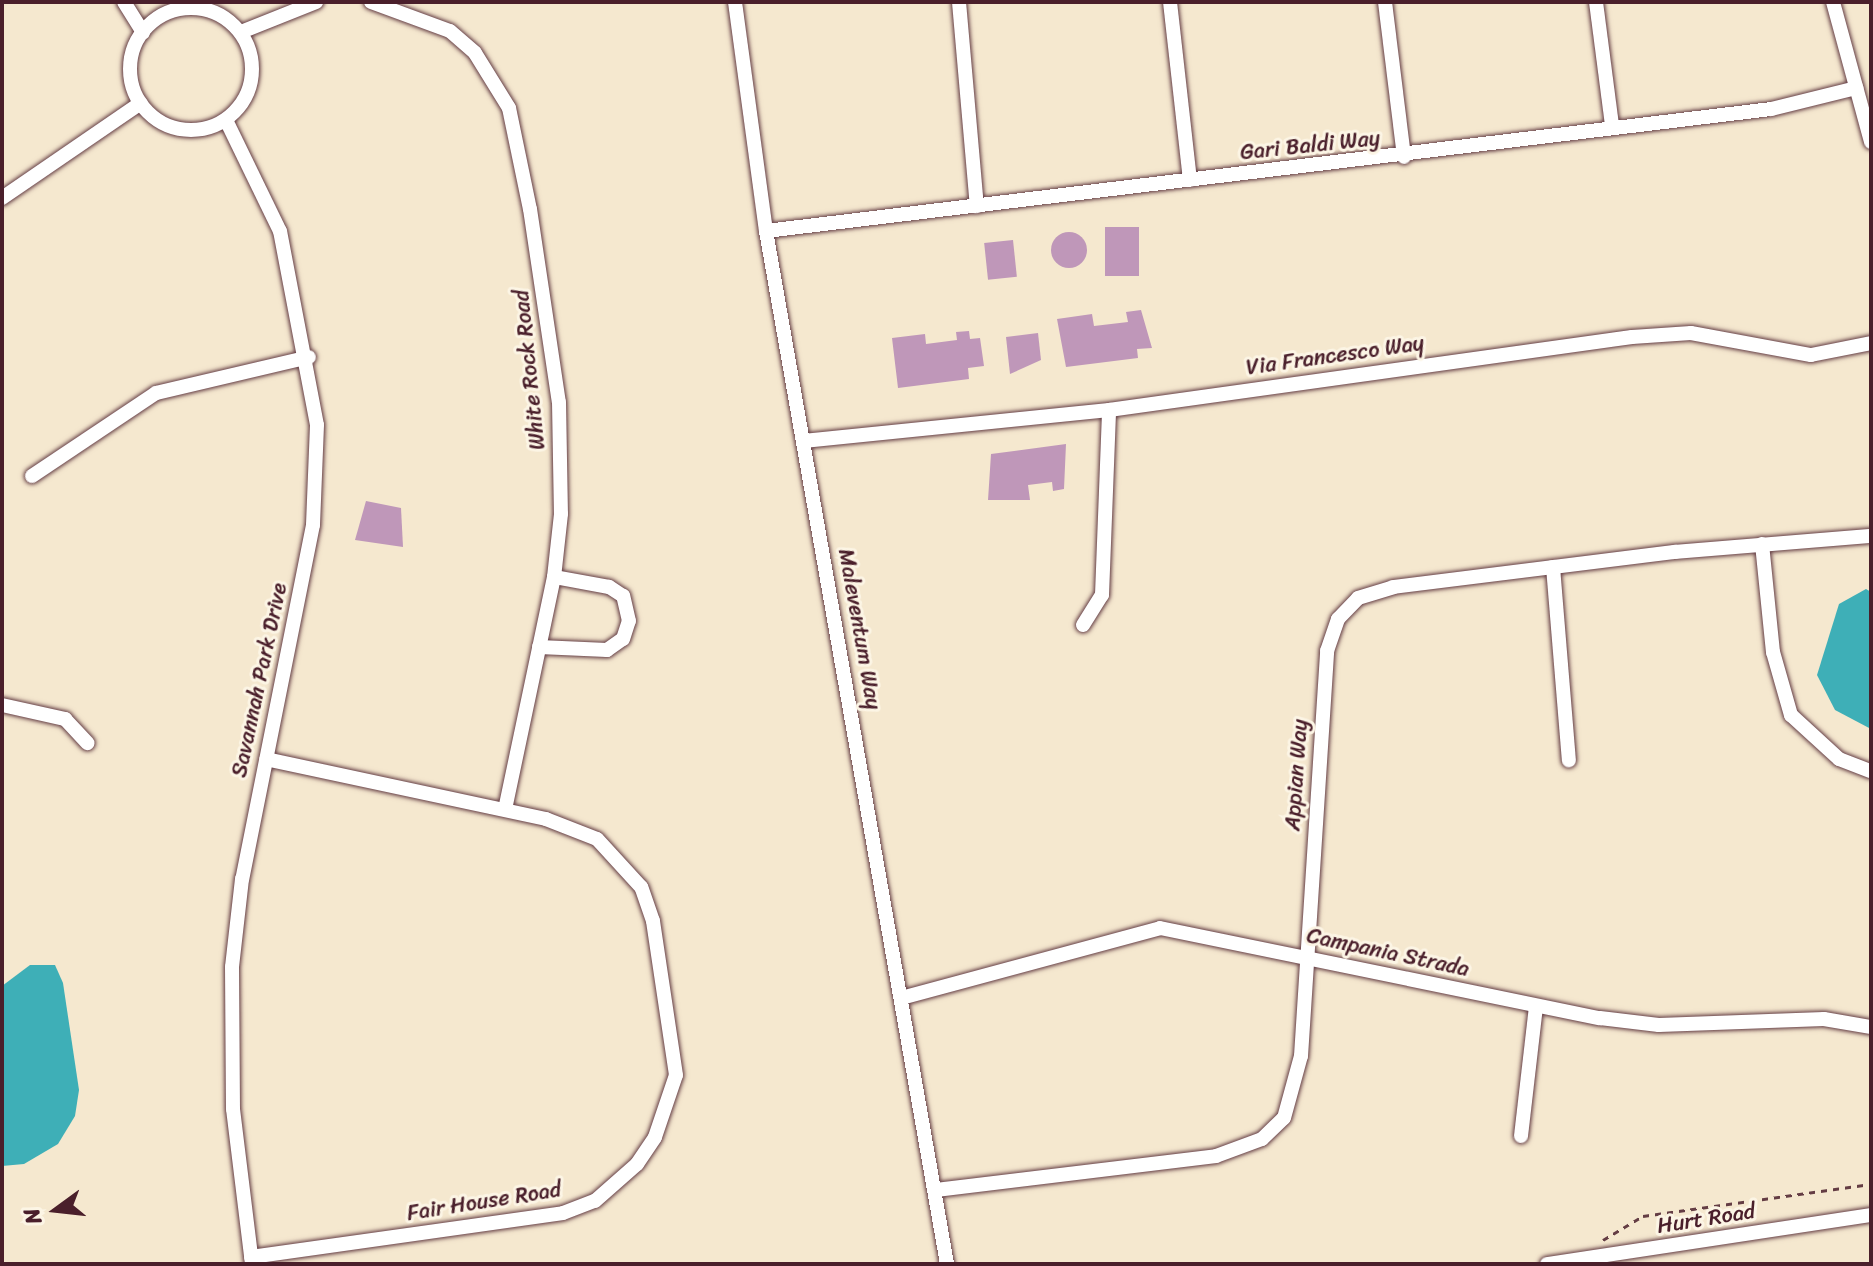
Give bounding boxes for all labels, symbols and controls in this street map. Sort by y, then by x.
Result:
street label: Gari Baldi Way [1239,125,1381,165]
street label: White Rock Road [507,288,551,452]
street label: Via Francesco Way [1244,329,1426,381]
street label: Maleventum Way [833,547,887,711]
street label: Savannah Park Drive [225,580,293,780]
street label: Appian Way [1279,718,1313,832]
street label: Campania Strada [1304,922,1472,982]
north arrow [16,1170,96,1250]
street label: Fair House Road [405,1176,563,1226]
street label: Hurt Road [1655,1197,1757,1239]
text: N [12,1204,53,1229]

